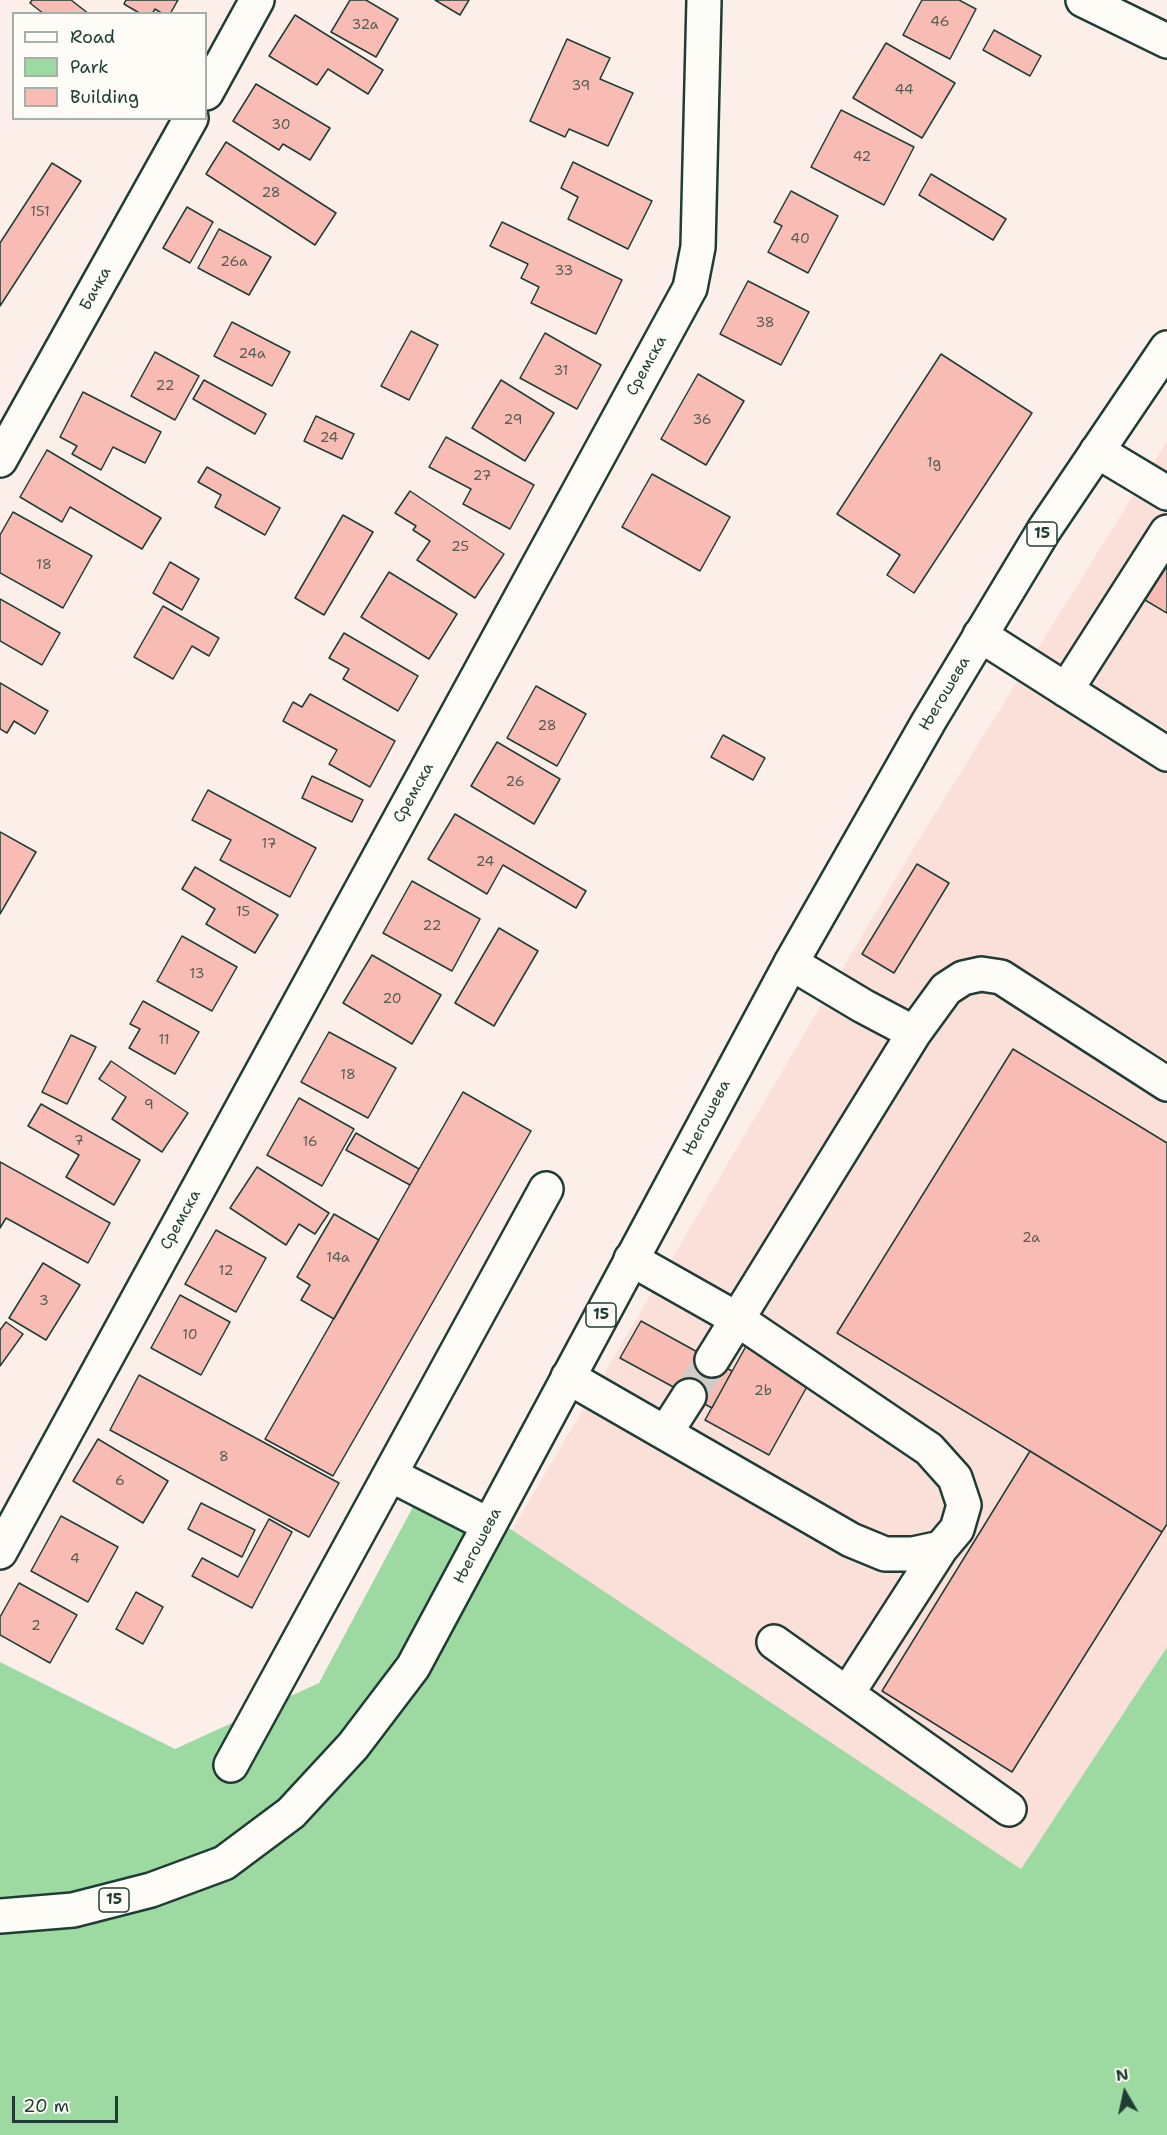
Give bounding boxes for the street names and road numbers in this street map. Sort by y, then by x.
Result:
street label: Бачка [76,264,116,314]
street label: Сремска [623,333,671,399]
road number: 15 [1027,522,1057,546]
street label: Његошева [915,653,975,735]
street label: Сремска [390,760,438,826]
street label: Његошева [679,1077,735,1159]
street label: Сремска [157,1187,205,1253]
road number: 15 [586,1303,616,1327]
street label: Његошева [450,1505,506,1587]
road number: 15 [99,1888,129,1912]

